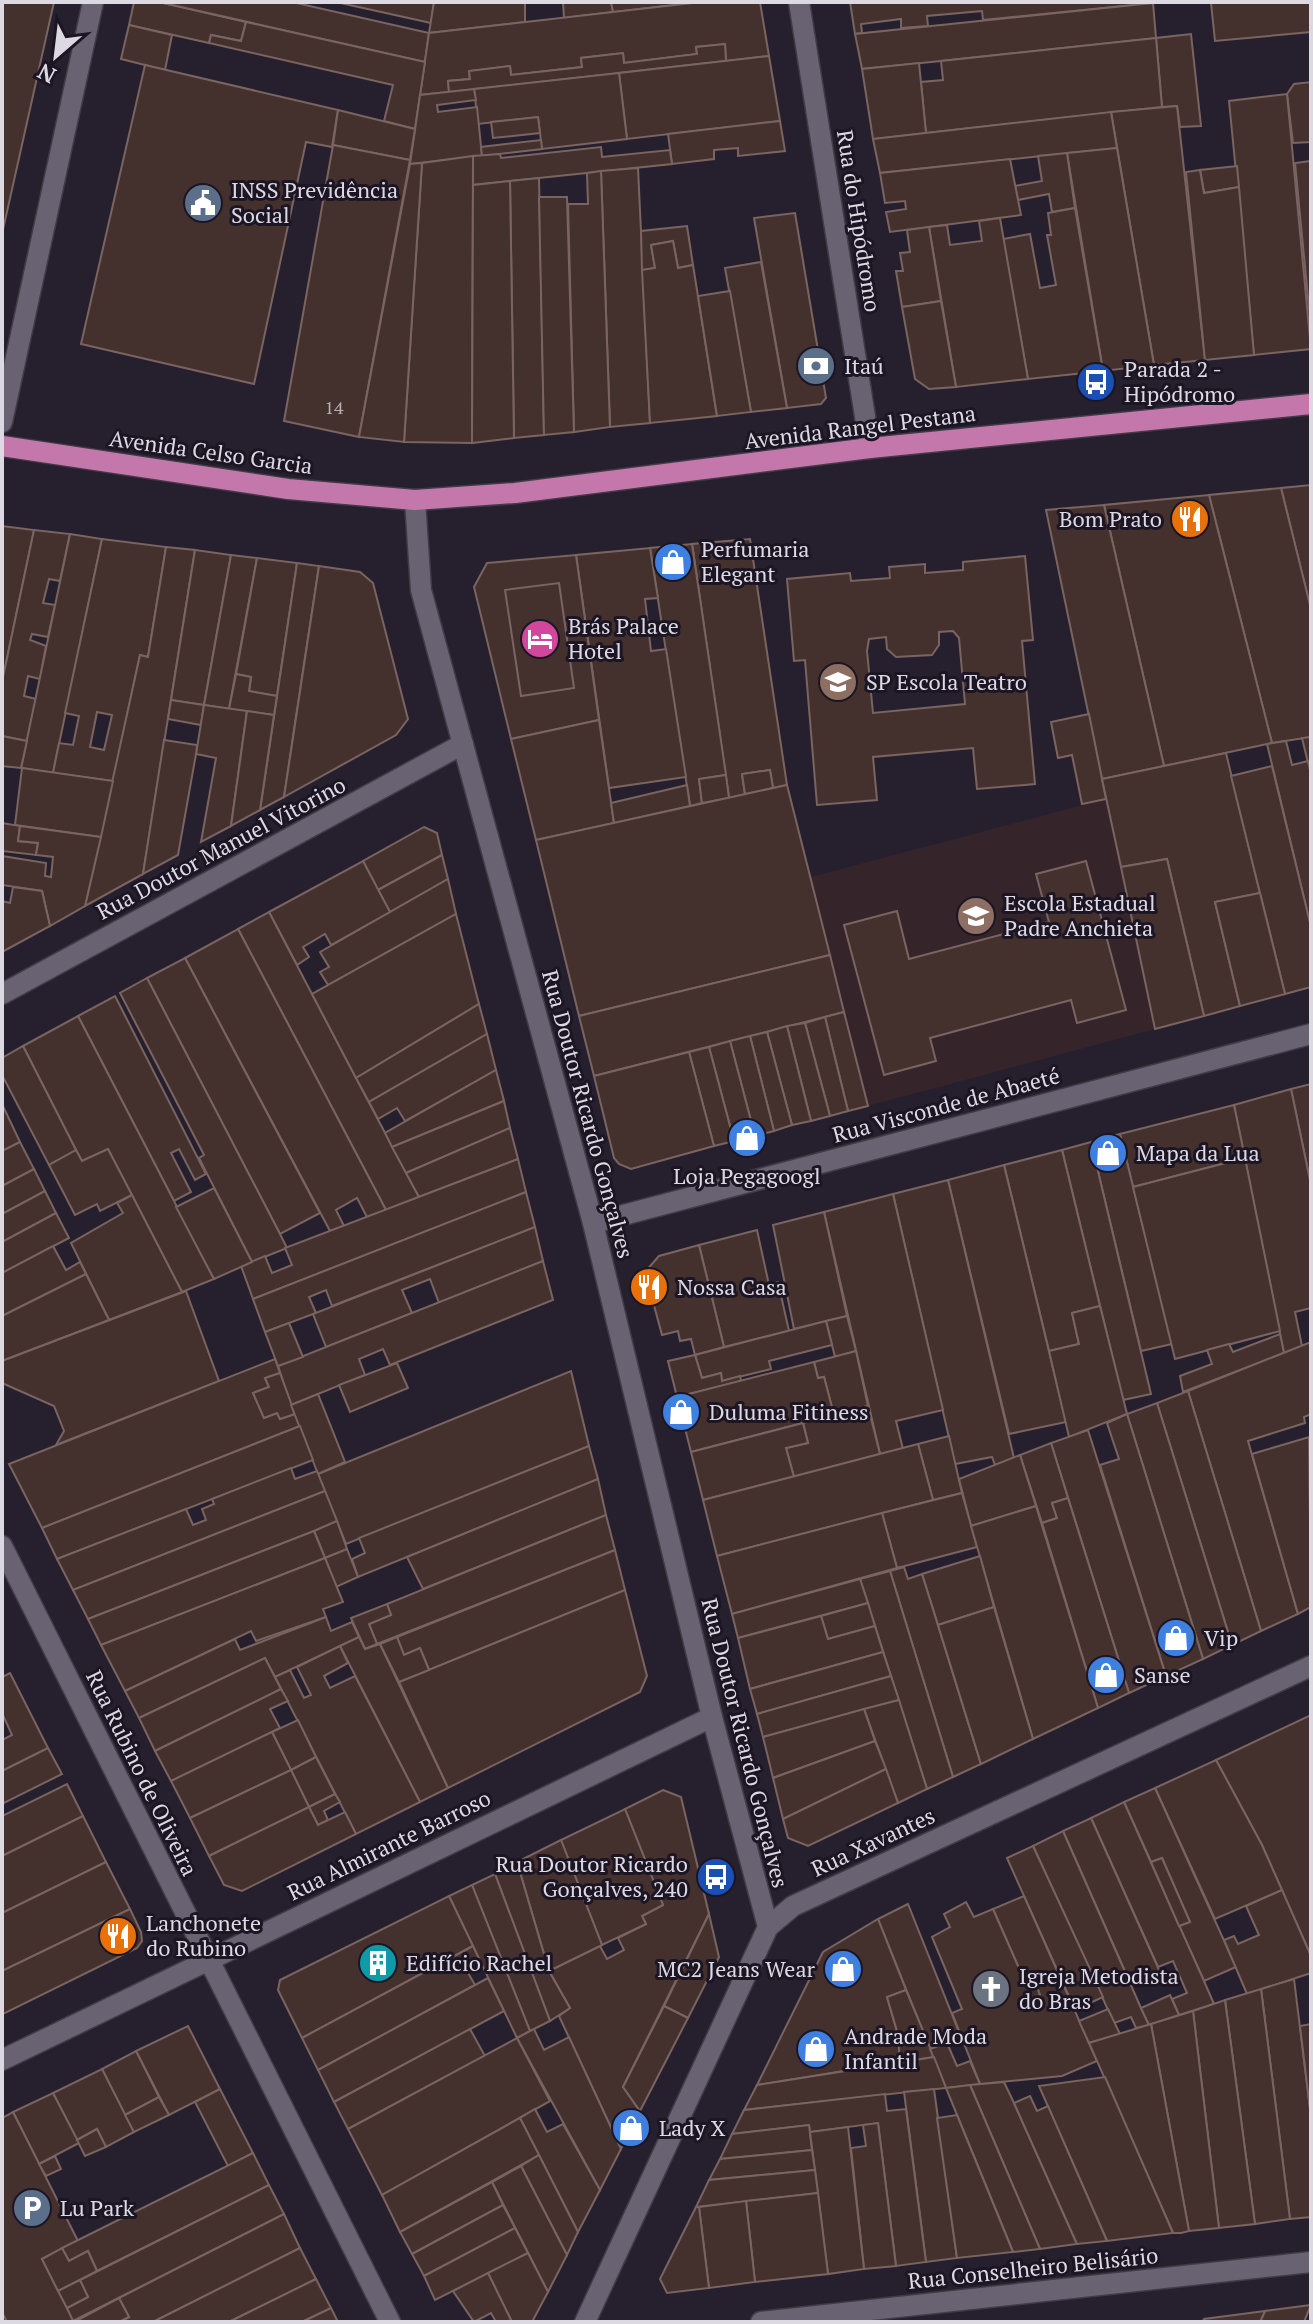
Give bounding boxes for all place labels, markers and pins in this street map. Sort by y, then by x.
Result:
place label: INSS Previdência Social [231,175,398,229]
public building icon: INSS Previdência Social [182,182,224,224]
bank icon: Itaú [795,345,837,387]
place label: Itaú [844,351,884,380]
place label: Parada 2 - Hipódromo [1124,354,1235,408]
bus stop icon: Parada 2 - Hipódromo [1075,361,1117,403]
restaurant icon: Bom Prato [1169,498,1211,540]
place label: Bom Prato [1059,504,1162,533]
place label: Perfumaria Elegant [701,534,809,588]
shop icon: Perfumaria Elegant [652,541,694,583]
place label: Brás Palace Hotel [568,611,679,665]
hotel icon: Brás Palace Hotel [519,618,561,660]
school or university icon: SP Escola Teatro [817,661,859,703]
place label: SP Escola Teatro [866,667,1027,696]
place label: Escola Estadual Padre Anchieta [1004,888,1156,942]
school or university icon: Escola Estadual Padre Anchieta [955,895,997,937]
shop icon: Loja Pegagoogl [726,1117,768,1159]
shop icon: Mapa da Lua [1087,1132,1129,1174]
place label: Mapa da Lua [1136,1138,1260,1167]
place label: Loja Pegagoogl [673,1161,821,1190]
restaurant icon: Nossa Casa [628,1266,670,1308]
place label: Nossa Casa [677,1272,787,1301]
shop icon: Duluma Fitiness [660,1391,702,1433]
place label: Duluma Fitiness [709,1397,868,1426]
shop icon: Vip [1155,1617,1197,1659]
place label: Vip [1204,1623,1238,1652]
shop icon: Sanse [1085,1654,1127,1696]
place label: Sanse [1134,1660,1191,1689]
place label: Rua Doutor Ricardo Gonçalves, 240 [496,1849,688,1903]
bus stop icon: Rua Doutor Ricardo Gonçalves, 240 [695,1856,737,1898]
place label: Lanchonete do Rubino [146,1908,261,1962]
restaurant icon: Lanchonete do Rubino [97,1915,139,1957]
building icon: Edifício Rachel [357,1942,399,1984]
place label: Edifício Rachel [406,1948,552,1977]
shop icon: MC2 Jeans Wear [822,1948,864,1990]
place label: MC2 Jeans Wear [657,1954,816,1983]
place label: Igreja Metodista do Bras [1019,1961,1179,2015]
church icon: Igreja Metodista do Bras [970,1968,1012,2010]
place label: Andrade Moda Infantil [844,2021,987,2075]
shop icon: Andrade Moda Infantil [795,2028,837,2070]
shop icon: Lady X [610,2107,652,2149]
place label: Lady X [659,2113,726,2142]
parking icon: Lu Park [11,2187,53,2229]
place label: Lu Park [60,2193,135,2222]

